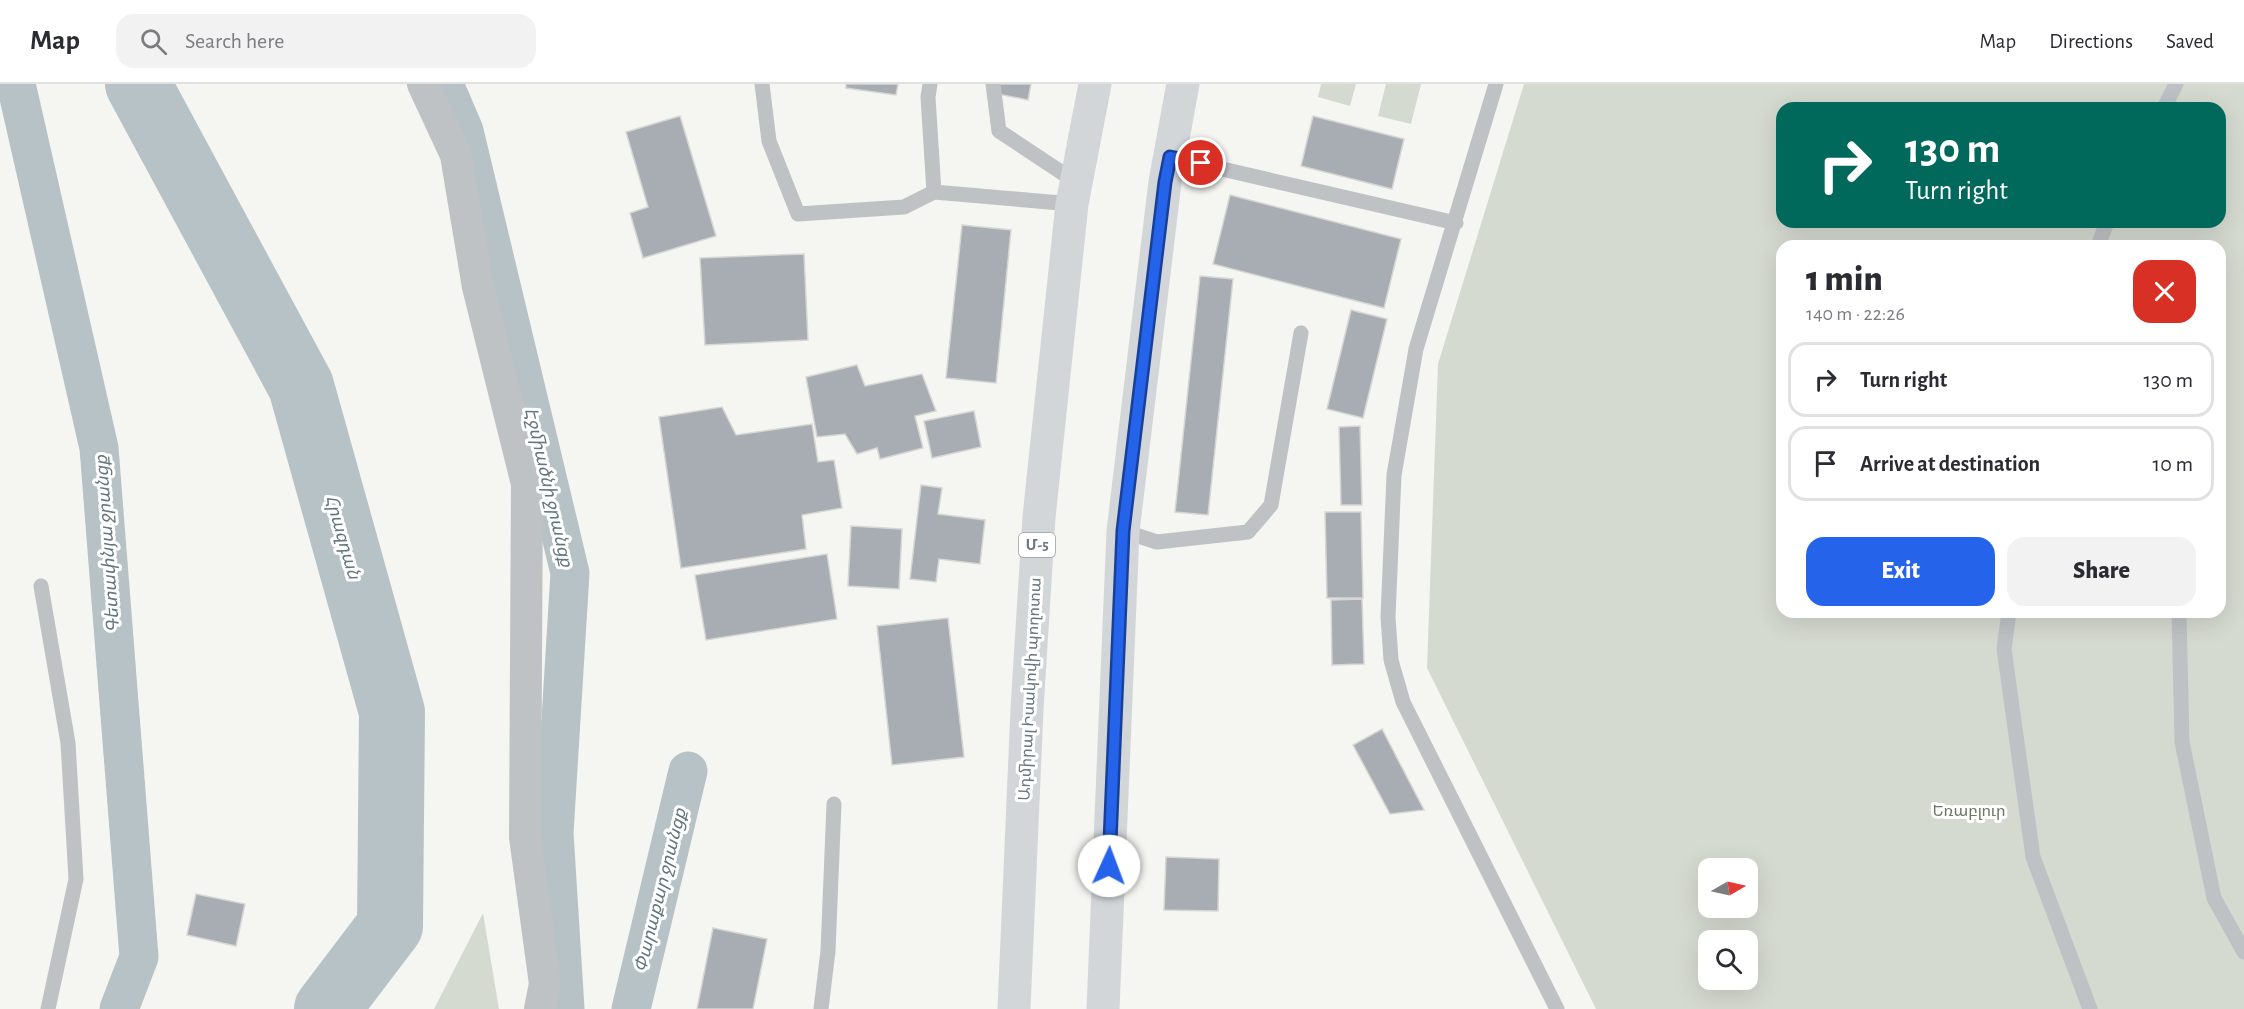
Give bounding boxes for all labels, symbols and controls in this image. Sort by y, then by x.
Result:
search box [116,14,536,68]
icon: search [137,25,170,58]
text: Map [30,27,80,55]
text: Search here [185,30,284,52]
text: Map [1980,31,2016,52]
text: Directions [2049,31,2133,52]
text: Saved [2166,31,2214,52]
icon: right [1806,126,1884,204]
text: 130 m [1905,128,2000,170]
pin [1175,137,1226,188]
icon: arrive [1184,146,1217,179]
text: Turn right [1905,177,2008,204]
button: close [2133,260,2196,323]
text: 1 min [1806,261,1883,297]
text: 140 m · 22:26 [1806,304,1905,324]
icon: right [1809,363,1842,396]
text: Turn right [1860,369,1947,391]
text: 130 m [2144,369,2193,391]
water label: Էջմիածնի ջրանցք [520,406,575,570]
icon: arrive [1809,447,1842,480]
water label: Գետափնյա ջրանցք [93,453,124,633]
text: Arrive at destination [1860,453,2040,475]
text: 10 m [2153,453,2193,475]
water label: Հրազդան [321,493,363,583]
road number: Մ-5 [1019,533,1055,557]
button: Exit [1806,537,1995,606]
button: Share [2007,537,2196,606]
street label: Ադմիրալ Իսակովի պողոտա [1016,577,1045,801]
park label: Եռաբլուր [1932,803,2006,820]
water label: Փարաքար ջրանցք [632,805,691,974]
position arrow [1077,834,1141,898]
north arrow [1698,858,1758,918]
map controls [1698,858,1758,990]
button: search [1698,930,1758,990]

